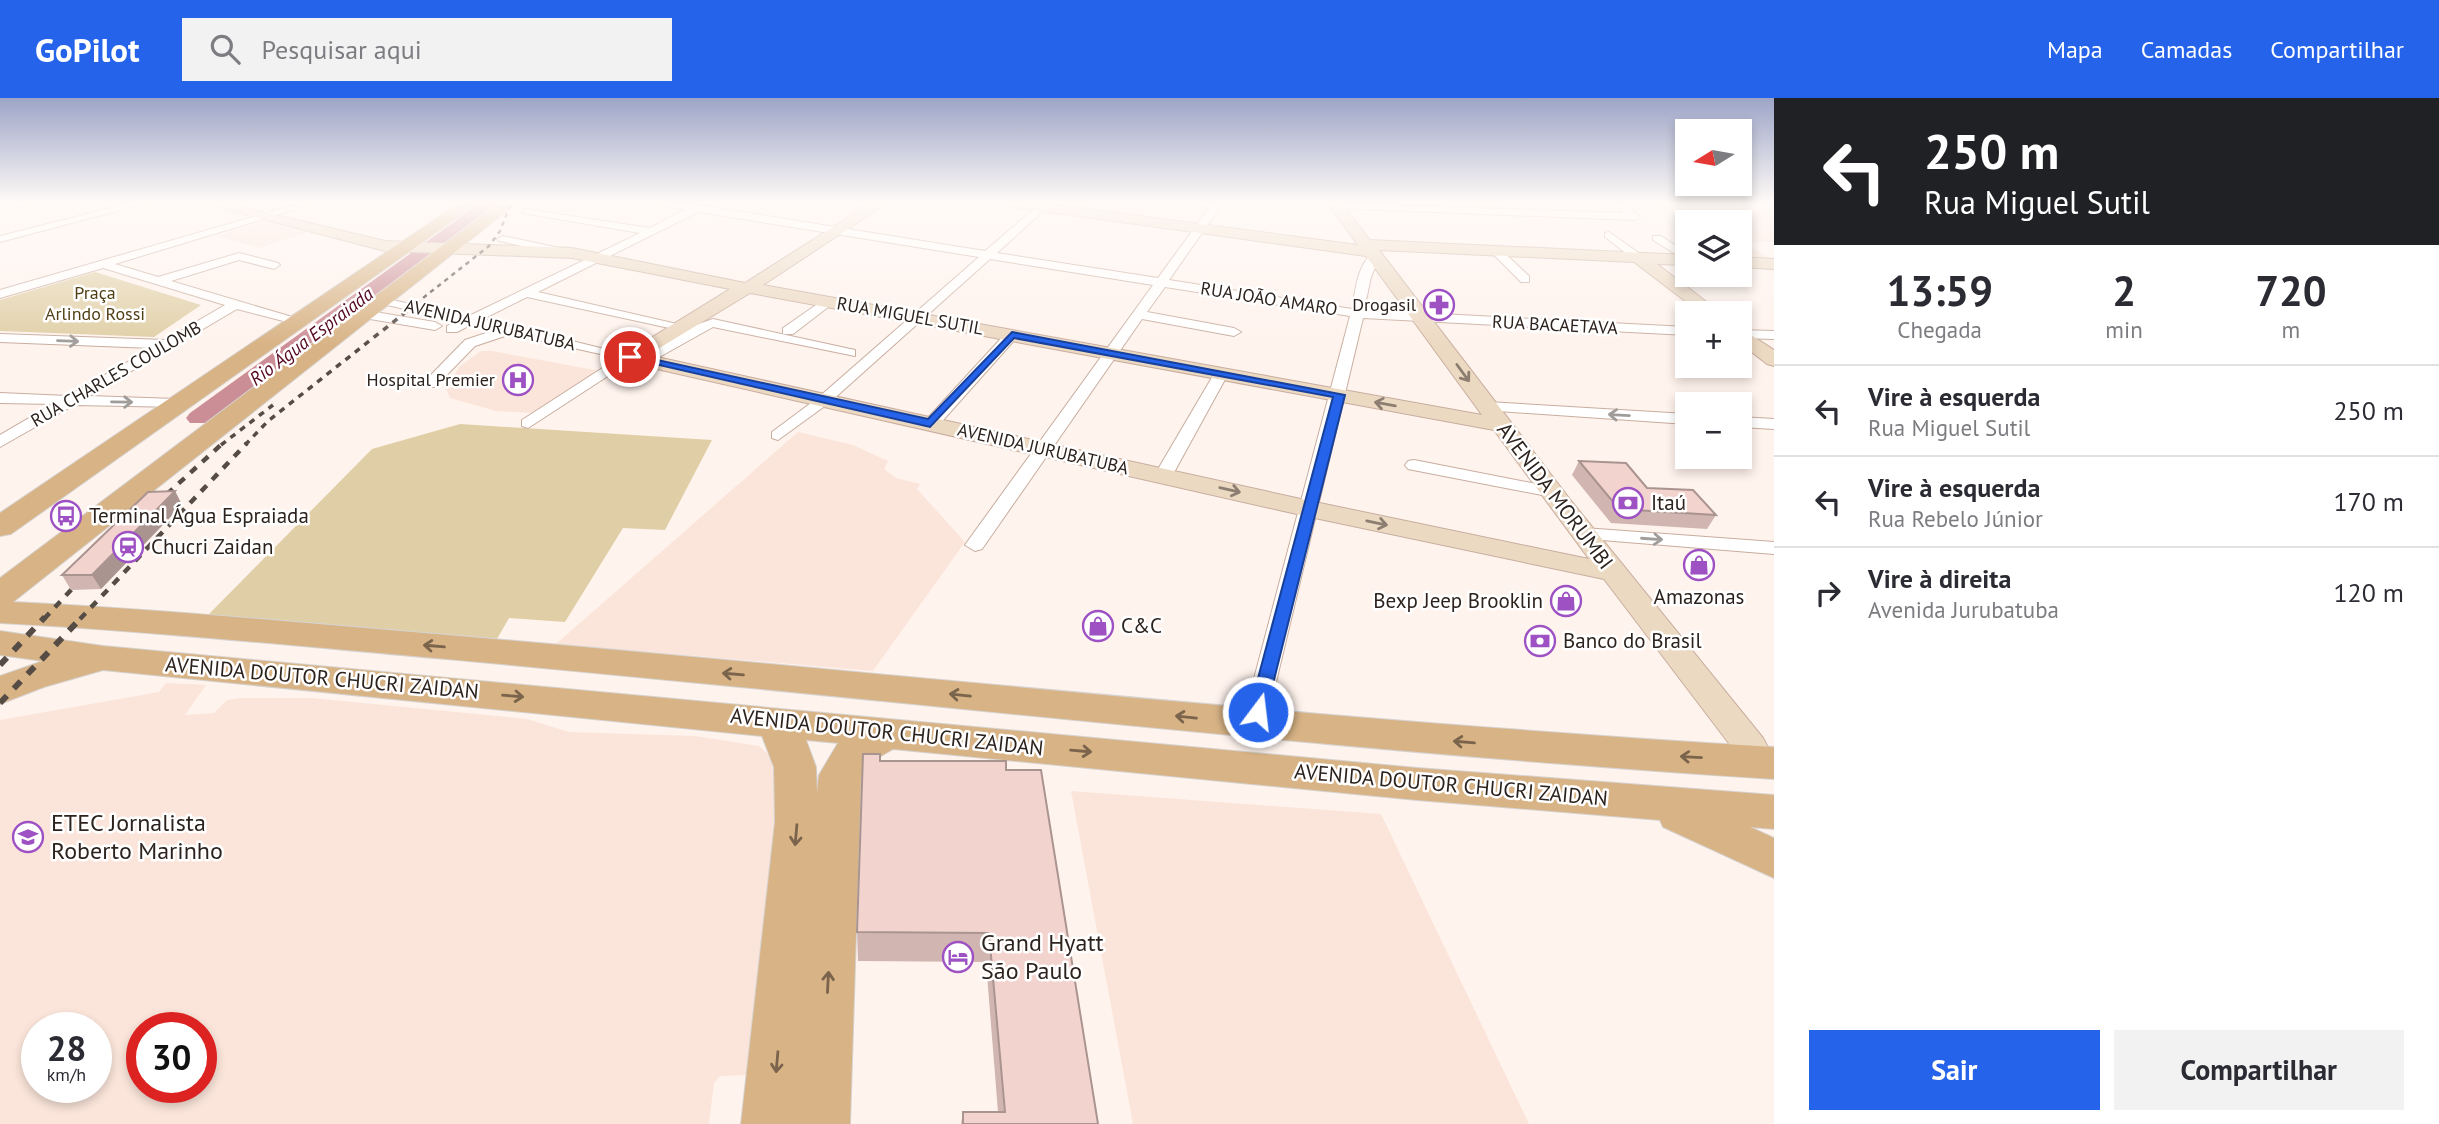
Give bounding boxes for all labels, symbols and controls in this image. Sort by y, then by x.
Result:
search box [182,18,672,81]
text: GoPilot [35,28,140,71]
icon: search [206,30,244,68]
text: Pesquisar aqui [262,33,422,66]
text: Mapa [2047,34,2103,65]
text: Camadas [2141,34,2232,65]
text: Compartilhar [2270,34,2404,65]
north arrow [1675,119,1752,196]
map controls [1675,119,1752,469]
text: 250 m [1924,119,2059,183]
icon: left [1809,126,1900,217]
text: Rua Miguel Sutil [1924,181,2150,223]
button: layers [1675,210,1752,287]
text: 13:59 [1886,263,1993,318]
text: 2 [2112,263,2136,318]
text: 720 [2255,263,2327,318]
street label: RUA JOÃO AMARO [1199,276,1339,321]
park label: Praça Arlindo Rossi [45,281,145,325]
water label: Rio Água Espraiada [244,281,378,390]
pharmacy icon: Drogasil [1422,288,1456,322]
street label: RUA MIGUEL SUTIL [835,291,985,340]
place label: Drogasil [1352,293,1417,316]
street label: AVENIDA JURUBATUBA [402,294,578,355]
button: + [1675,301,1752,378]
street label: RUA BACAETAVA [1491,310,1619,339]
street label: RUA CHARLES COULOMB [26,315,205,432]
text: Chegada [1897,315,1982,344]
text: min [2105,315,2143,344]
text: m [2282,315,2300,344]
pin [600,327,660,387]
one-way arrow [56,334,79,347]
icon: arrive [611,338,649,376]
hospital icon: Hospital Premier [501,363,535,397]
one-way arrow [1455,363,1470,382]
place label: Hospital Premier [367,368,495,391]
text: Vire à esquerda [1868,380,2040,413]
button: − [1675,392,1752,469]
icon: left [1809,392,1847,430]
text: 250 m [2333,394,2404,427]
one-way arrow [111,396,134,409]
one-way arrow [1374,396,1397,410]
one-way arrow [1608,408,1631,421]
text: Rua Miguel Sutil [1868,413,2030,442]
street label: AVENIDA MORUMBI [1491,417,1619,575]
street label: AVENIDA JURUBATUBA [955,418,1131,479]
text: Vire à esquerda [1868,471,2040,504]
icon: left [1809,483,1847,521]
one-way arrow [1218,484,1241,498]
text: 170 m [2333,485,2404,518]
bank icon: Itaú [1611,486,1645,520]
place label: Itaú [1651,489,1686,516]
bus stop icon: Terminal Água Espraiada [49,499,83,533]
place label: Terminal Água Espraiada [89,502,309,529]
text: Rua Rebelo Júnior [1868,504,2043,533]
one-way arrow [1365,516,1388,530]
station icon: Chucri Zaidan [111,530,145,564]
place label: Chucri Zaidan [151,533,273,560]
one-way arrow [1640,533,1663,546]
shop icon: Amazonas [1682,548,1716,582]
text: Vire à direita [1868,562,2011,595]
icon: right [1809,574,1847,612]
text: 120 m [2333,576,2404,609]
place label: Amazonas [1654,583,1744,610]
shop icon: Bexp Jeep Brooklin [1549,584,1583,618]
place label: Bexp Jeep Brooklin [1373,587,1543,614]
text: Avenida Jurubatuba [1868,595,2059,624]
shop icon: C&C [1081,609,1115,643]
place label: C&C [1121,612,1162,639]
bank icon: Banco do Brasil [1523,624,1557,658]
place label: Banco do Brasil [1563,627,1702,654]
one-way arrow [423,639,445,652]
street label: AVENIDA DOUTOR CHUCRI ZAIDAN [164,650,480,705]
one-way arrow [722,667,745,680]
position arrow [1221,675,1295,749]
one-way arrow [949,688,972,701]
one-way arrow [501,690,524,703]
street label: AVENIDA DOUTOR CHUCRI ZAIDAN [729,702,1045,761]
one-way arrow [1175,710,1198,723]
one-way arrow [1453,735,1476,748]
one-way arrow [1069,744,1092,757]
one-way arrow [1680,750,1703,763]
street label: AVENIDA DOUTOR CHUCRI ZAIDAN [1293,757,1609,812]
place label: ETEC Jornalista Roberto Marinho [51,807,223,866]
school or university icon: ETEC Jornalista Roberto Marinho [11,820,45,854]
one-way arrow [789,824,802,846]
place label: Grand Hyatt São Paulo [981,927,1104,986]
hotel icon: Grand Hyatt São Paulo [941,940,975,974]
one-way arrow [822,972,835,994]
speed limit sign: 30 [126,1012,217,1103]
text: 28 [47,1025,86,1071]
button: Sair [1809,1030,2100,1110]
button: Compartilhar [2114,1030,2404,1110]
one-way arrow [770,1050,783,1073]
text: km/h [47,1063,86,1086]

